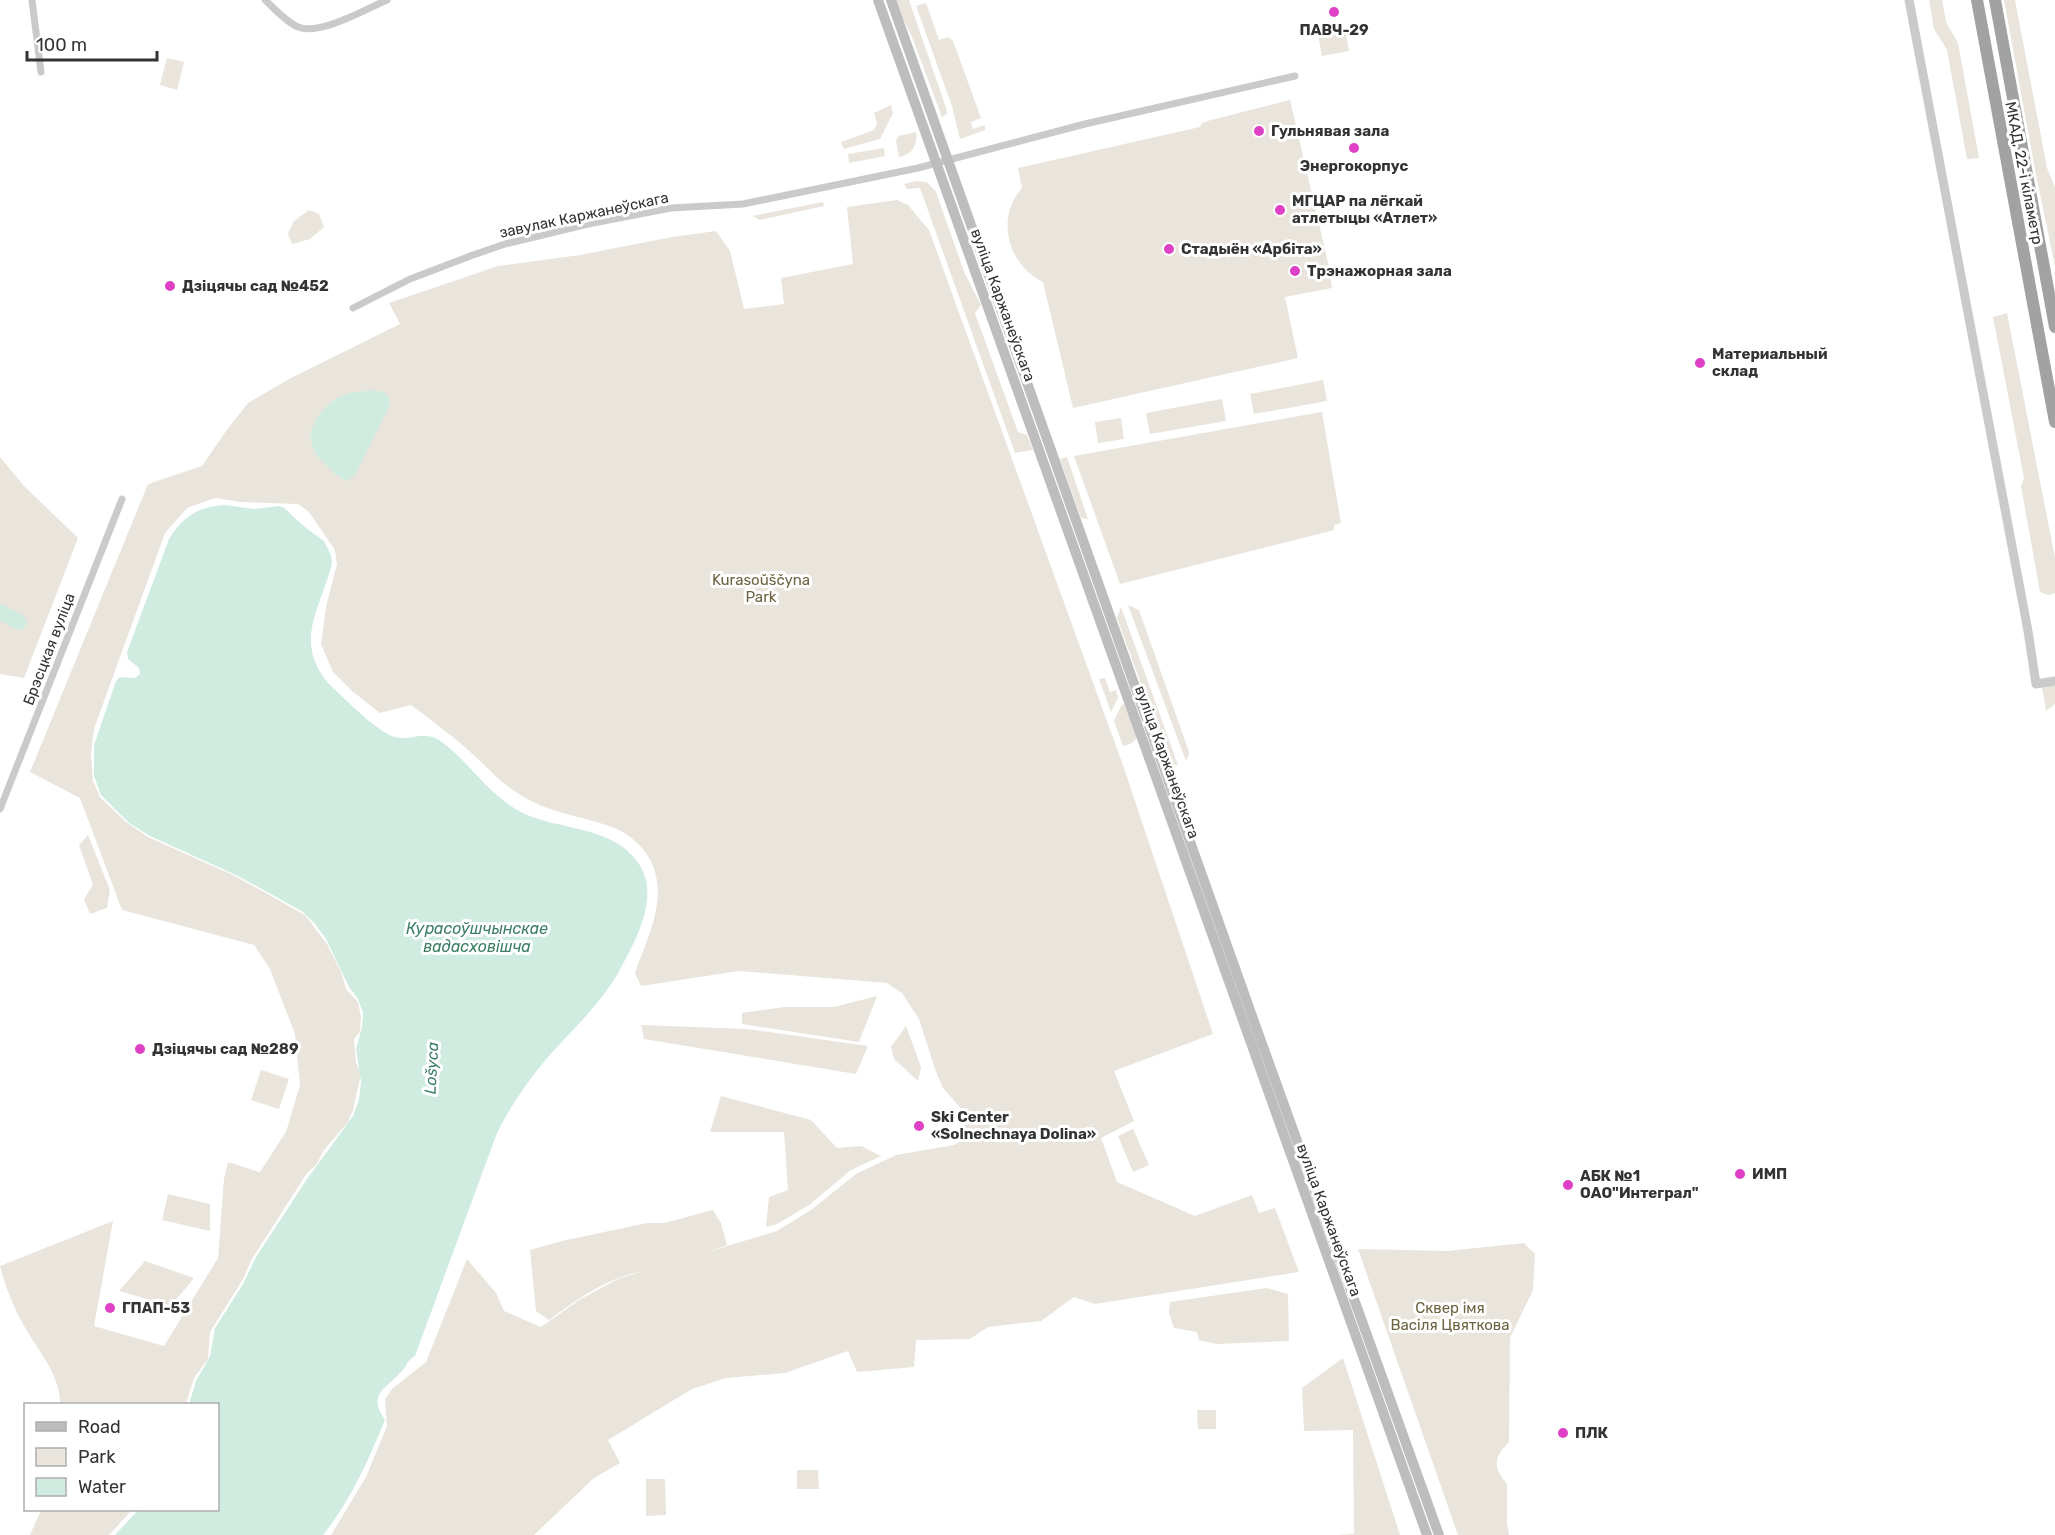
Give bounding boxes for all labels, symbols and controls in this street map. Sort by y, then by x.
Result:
marker: ПАВЧ-29 [1327,5,1341,19]
place label: ПАВЧ-29 [1299,21,1369,39]
scale bar [27,24,158,62]
text: 100 m [36,34,87,56]
street label: МКАД, 22-і кіламетр [2001,100,2047,246]
place label: Гульнявая зала [1271,122,1389,140]
marker: Гульнявая зала [1252,124,1266,138]
marker: Энергокорпус [1347,141,1361,155]
place label: Энергокорпус [1300,157,1408,175]
street label: завулак Каржанеўскага [498,188,670,242]
place label: МГЦАР па лёгкай атлетыцы «Атлет» [1292,192,1437,227]
marker: МГЦАР па лёгкай атлетыцы «Атлет» [1273,203,1287,217]
street label: вуліца Каржанеўскага [967,226,1039,384]
place label: Стадыён «Арбіта» [1181,240,1322,258]
marker: Стадыён «Арбіта» [1162,242,1176,256]
place label: Трэнажорная зала [1307,262,1452,280]
marker: Трэнажорная зала [1288,264,1302,278]
place label: Дзіцячы сад №452 [182,277,329,295]
marker: Дзіцячы сад №452 [163,279,177,293]
place label: Материальный склад [1712,345,1828,380]
marker: Материальный склад [1693,356,1707,370]
park label: Kurasoŭščyna Park [712,571,810,606]
street label: Брэсцкая вуліца [19,590,79,708]
street label: вуліца Каржанеўскага [1131,683,1203,841]
water label: Курасоўшчынскае вадасховішча [406,919,548,956]
place label: Дзіцячы сад №289 [152,1040,299,1058]
water label: Lošyca [421,1041,442,1095]
marker: Дзіцячы сад №289 [133,1042,147,1056]
place label: Ski Center «Solnechnaya Dolina» [931,1108,1096,1143]
marker: Ski Center «Solnechnaya Dolina» [912,1119,926,1133]
street label: вуліца Каржанеўскага [1293,1141,1365,1299]
place label: ИМП [1752,1165,1787,1183]
place label: АБК №1 ОАО"Интеграл" [1580,1167,1699,1202]
marker: ИМП [1733,1167,1747,1181]
marker: АБК №1 ОАО"Интеграл" [1561,1178,1575,1192]
place label: ГПАП-53 [122,1299,190,1317]
park label: Сквер імя Васіля Цвяткова [1390,1299,1510,1334]
marker: ГПАП-53 [103,1301,117,1315]
legend [24,1403,219,1511]
text: Road [78,1416,121,1438]
place label: ПЛК [1575,1424,1609,1442]
marker: ПЛК [1556,1426,1570,1440]
text: Park [78,1446,116,1468]
text: Water [78,1476,126,1498]

